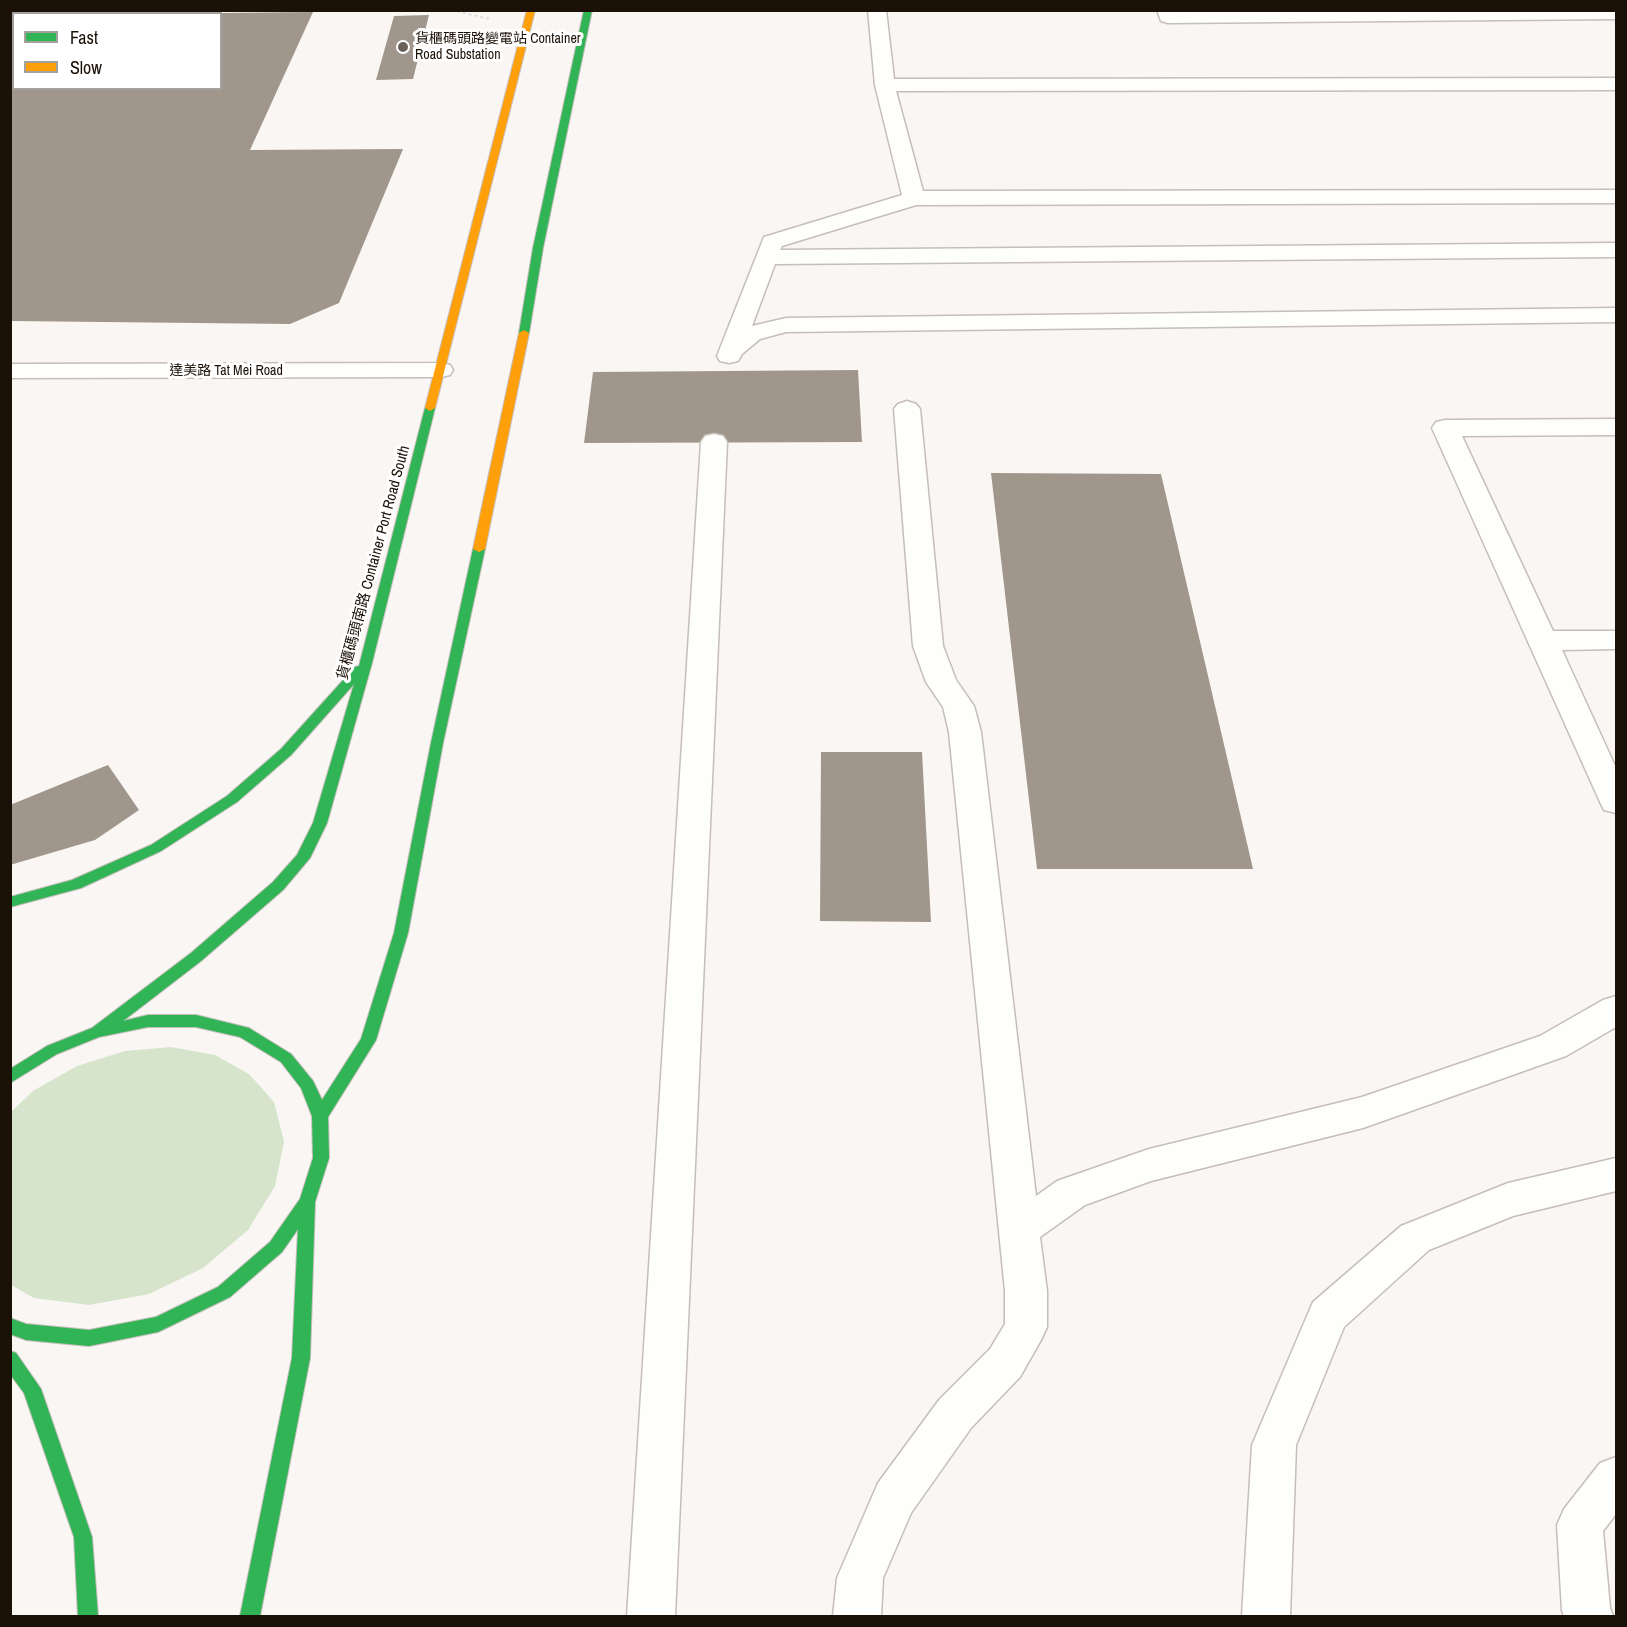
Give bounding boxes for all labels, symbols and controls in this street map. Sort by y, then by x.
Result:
legend [12,12,222,90]
text: Fast [70,25,98,50]
place label: 貨櫃碼頭路變電站 Container Road Substation [415,31,581,63]
marker: 貨櫃碼頭路變電站 Container Road Substation [396,40,410,54]
text: Slow [70,55,102,80]
street label: 達美路 Tat Mei Road [169,363,283,379]
street label: 貨櫃碼頭南路 Container Port Road South [334,444,414,682]

